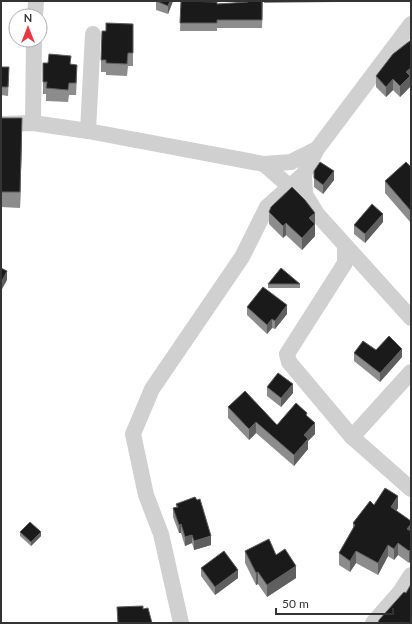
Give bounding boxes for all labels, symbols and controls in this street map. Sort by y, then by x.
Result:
north arrow [8,8,48,48]
text: N [24,11,32,24]
scale bar [276,590,393,616]
text: 50 m [282,596,309,611]

